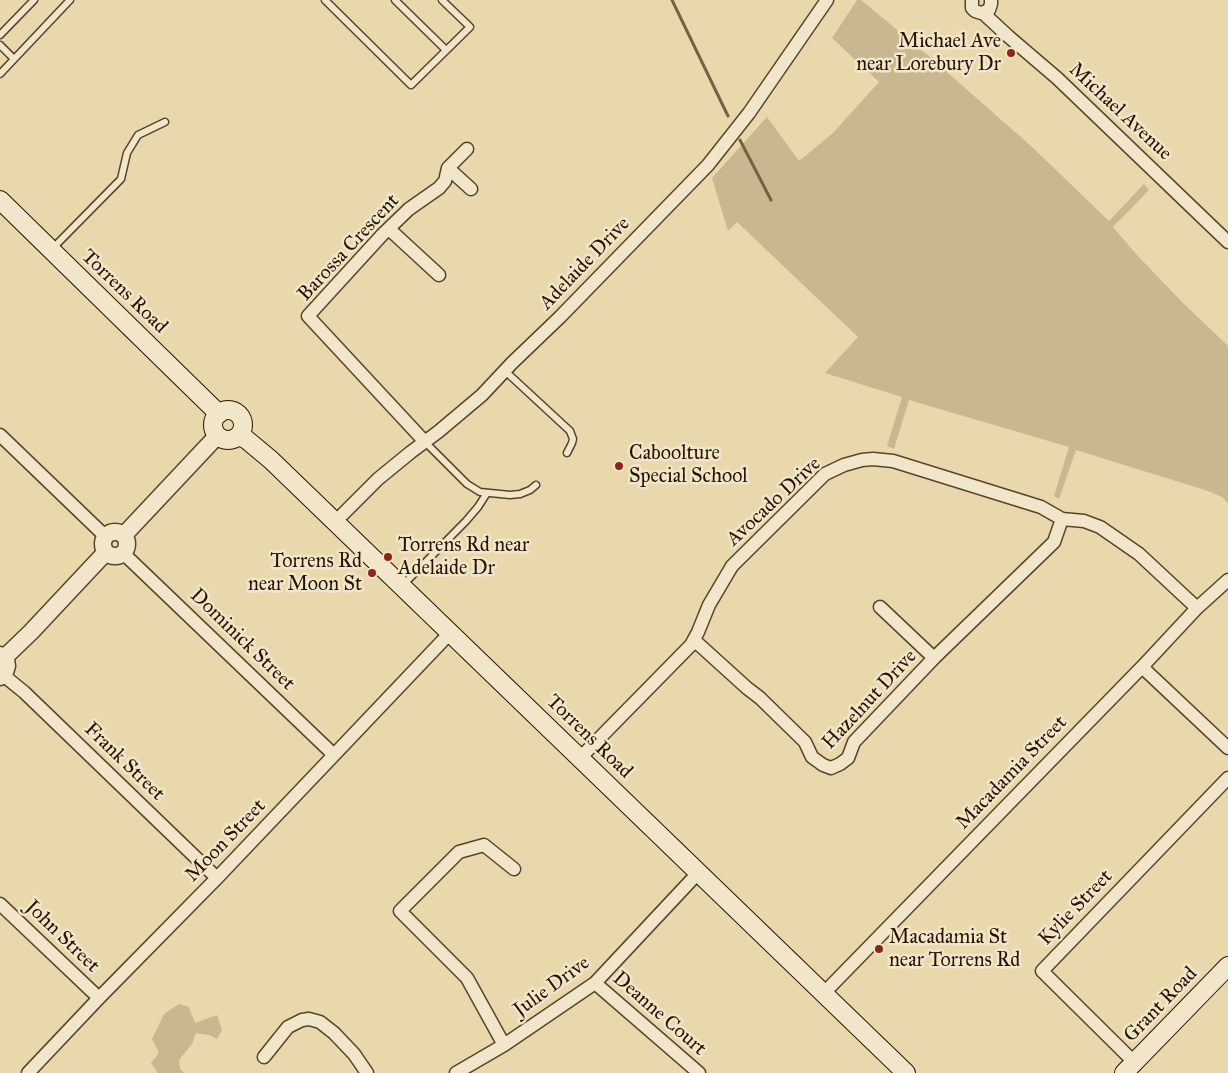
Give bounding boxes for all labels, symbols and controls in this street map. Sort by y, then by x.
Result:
place label: Michael Ave near Lorebury Dr [856,30,1001,77]
marker: Michael Ave near Lorebury Dr [1005,47,1017,59]
street label: Michael Avenue [1063,58,1177,166]
street label: Barossa Crescent [293,189,405,307]
street label: Adelaide Drive [535,213,635,315]
street label: Torrens Road [76,245,172,339]
place label: Caboolture Special School [629,442,748,489]
street label: Avocado Drive [722,452,826,552]
marker: Caboolture Special School [613,460,625,472]
place label: Torrens Rd near Adelaide Dr [398,534,529,581]
place label: Torrens Rd near Moon St [248,550,362,597]
marker: Torrens Rd near Adelaide Dr [382,551,394,563]
marker: Torrens Rd near Moon St [366,567,378,579]
street label: Dominick Street [185,584,299,696]
street label: Hazelnut Drive [818,645,922,755]
street label: Torrens Road [541,690,637,784]
street label: Macadamia Street [952,711,1072,835]
street label: Frank Street [79,718,169,806]
street label: Moon Street [181,795,271,887]
street label: Kylie Street [1034,865,1118,951]
street label: John Street [20,896,104,978]
place label: Macadamia St near Torrens Rd [889,926,1020,973]
marker: Macadamia St near Torrens Rd [873,943,885,955]
street label: Julie Drive [509,951,595,1023]
street label: Grant Road [1119,962,1203,1048]
street label: Deanne Court [607,967,711,1061]

